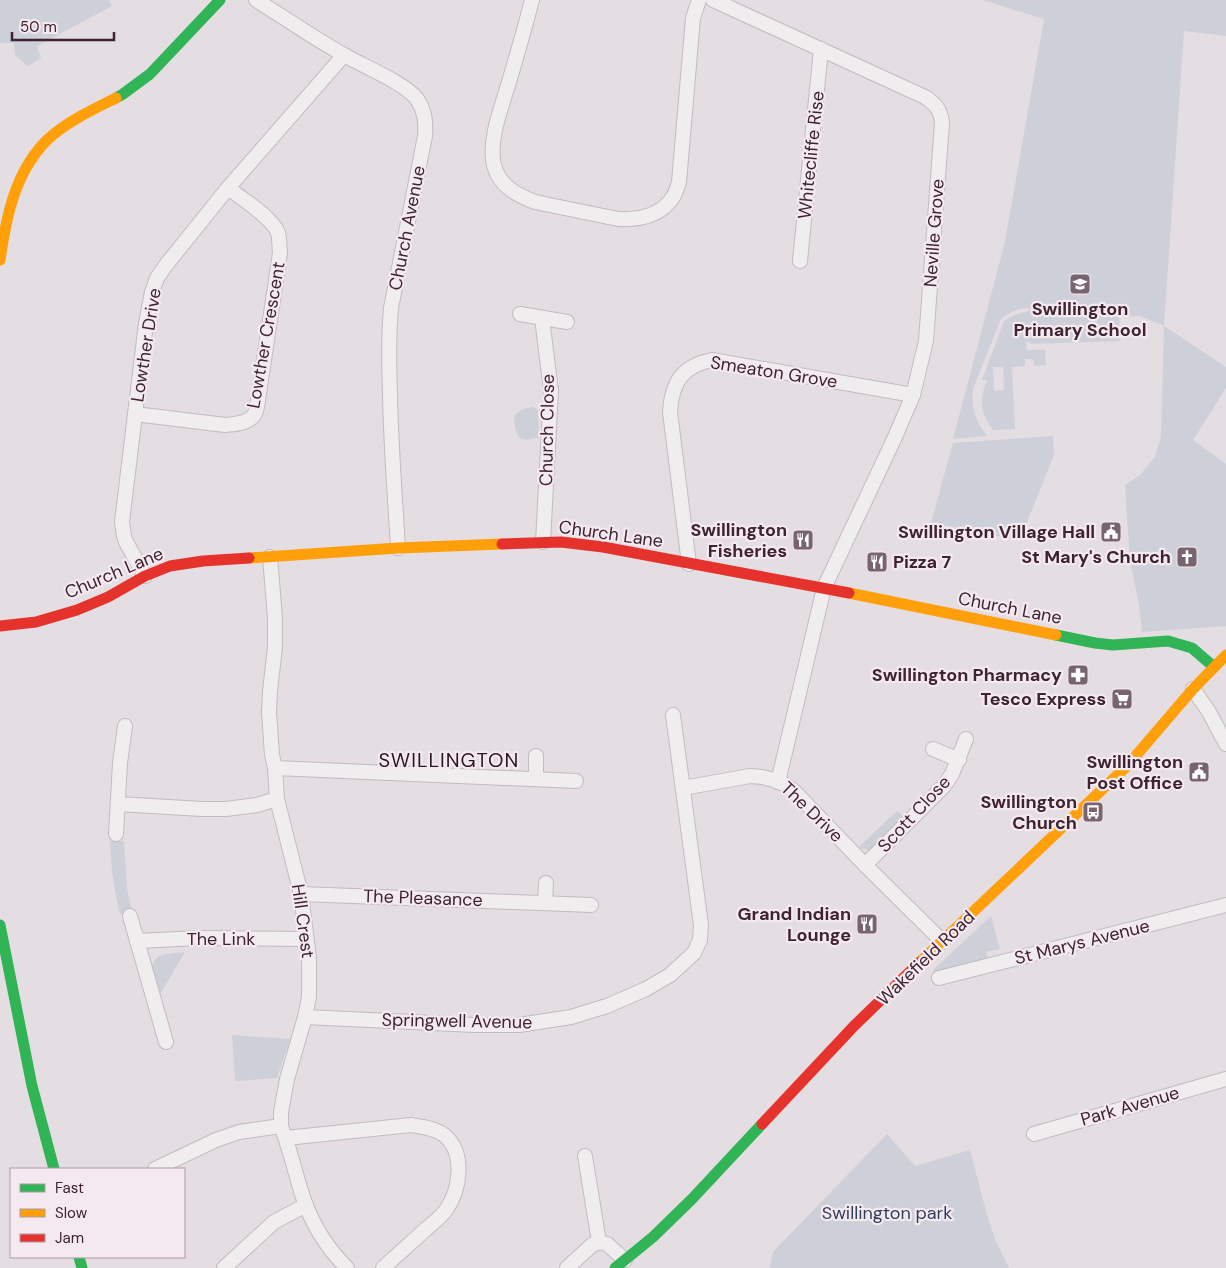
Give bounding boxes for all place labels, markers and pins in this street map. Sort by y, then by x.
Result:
school or university icon: Swillington Primary School [1068,272,1092,296]
place label: Swillington Primary School [1014,297,1146,342]
place label: Swillington Fisheries [690,518,787,563]
place label: Swillington Village Hall [898,520,1095,544]
public building icon: Swillington Village Hall [1099,520,1123,544]
restaurant icon: Swillington Fisheries [791,528,815,552]
place label: St Mary's Church [1021,545,1171,569]
church icon: St Mary's Church [1175,545,1199,569]
restaurant icon: Pizza 7 [865,550,889,574]
place label: Pizza 7 [893,550,951,574]
place label: Swillington Pharmacy [872,663,1062,687]
pharmacy icon: Swillington Pharmacy [1066,663,1090,687]
place label: Tesco Express [981,687,1106,711]
supermarket icon: Tesco Express [1110,687,1134,711]
place label: Swillington Post Office [1086,750,1183,795]
public building icon: Swillington Post Office [1187,760,1211,784]
place label: Swillington Church [980,790,1077,835]
bus stop icon: Swillington Church [1081,800,1105,824]
place label: Grand Indian Lounge [738,902,851,947]
restaurant icon: Grand Indian Lounge [855,912,879,936]

